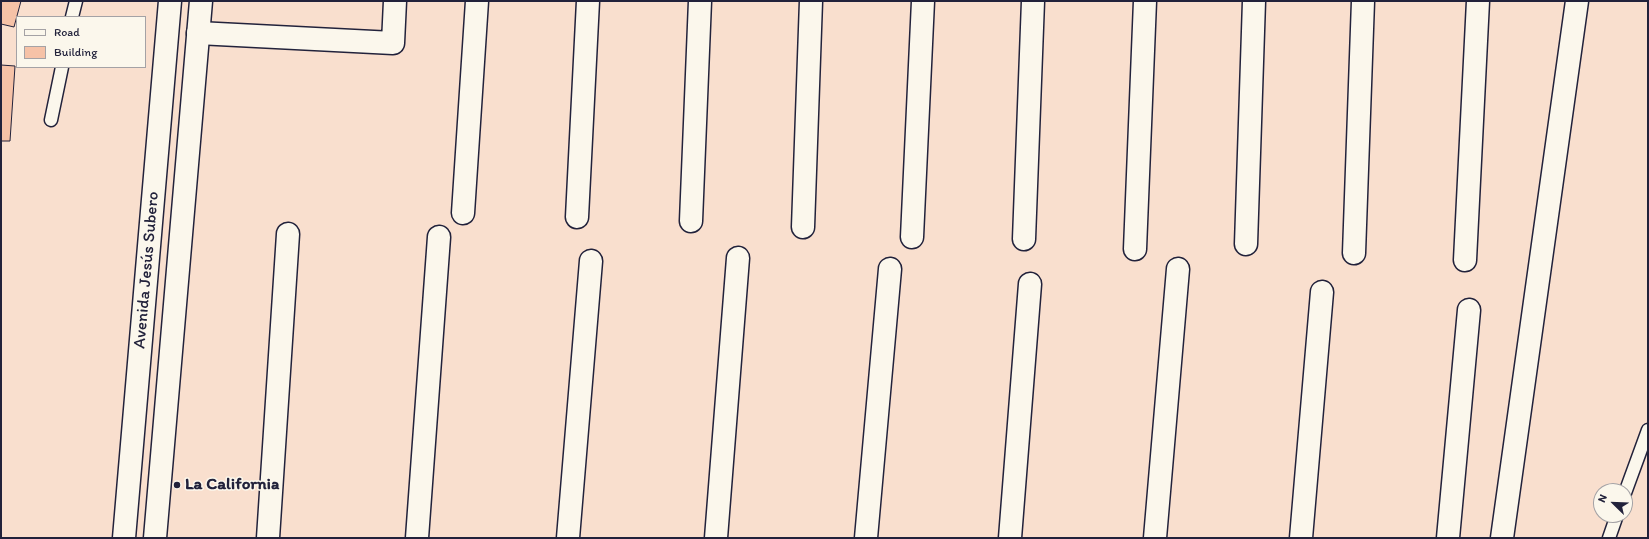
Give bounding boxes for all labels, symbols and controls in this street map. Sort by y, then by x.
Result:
legend [16,16,146,68]
text: Road [54,25,80,39]
text: Building [54,45,97,59]
street label: Avenida Jesús Subero [130,191,164,349]
place label: La California [185,475,279,495]
marker: La California [172,480,182,490]
north arrow [1593,483,1633,523]
text: N [1595,493,1610,504]

